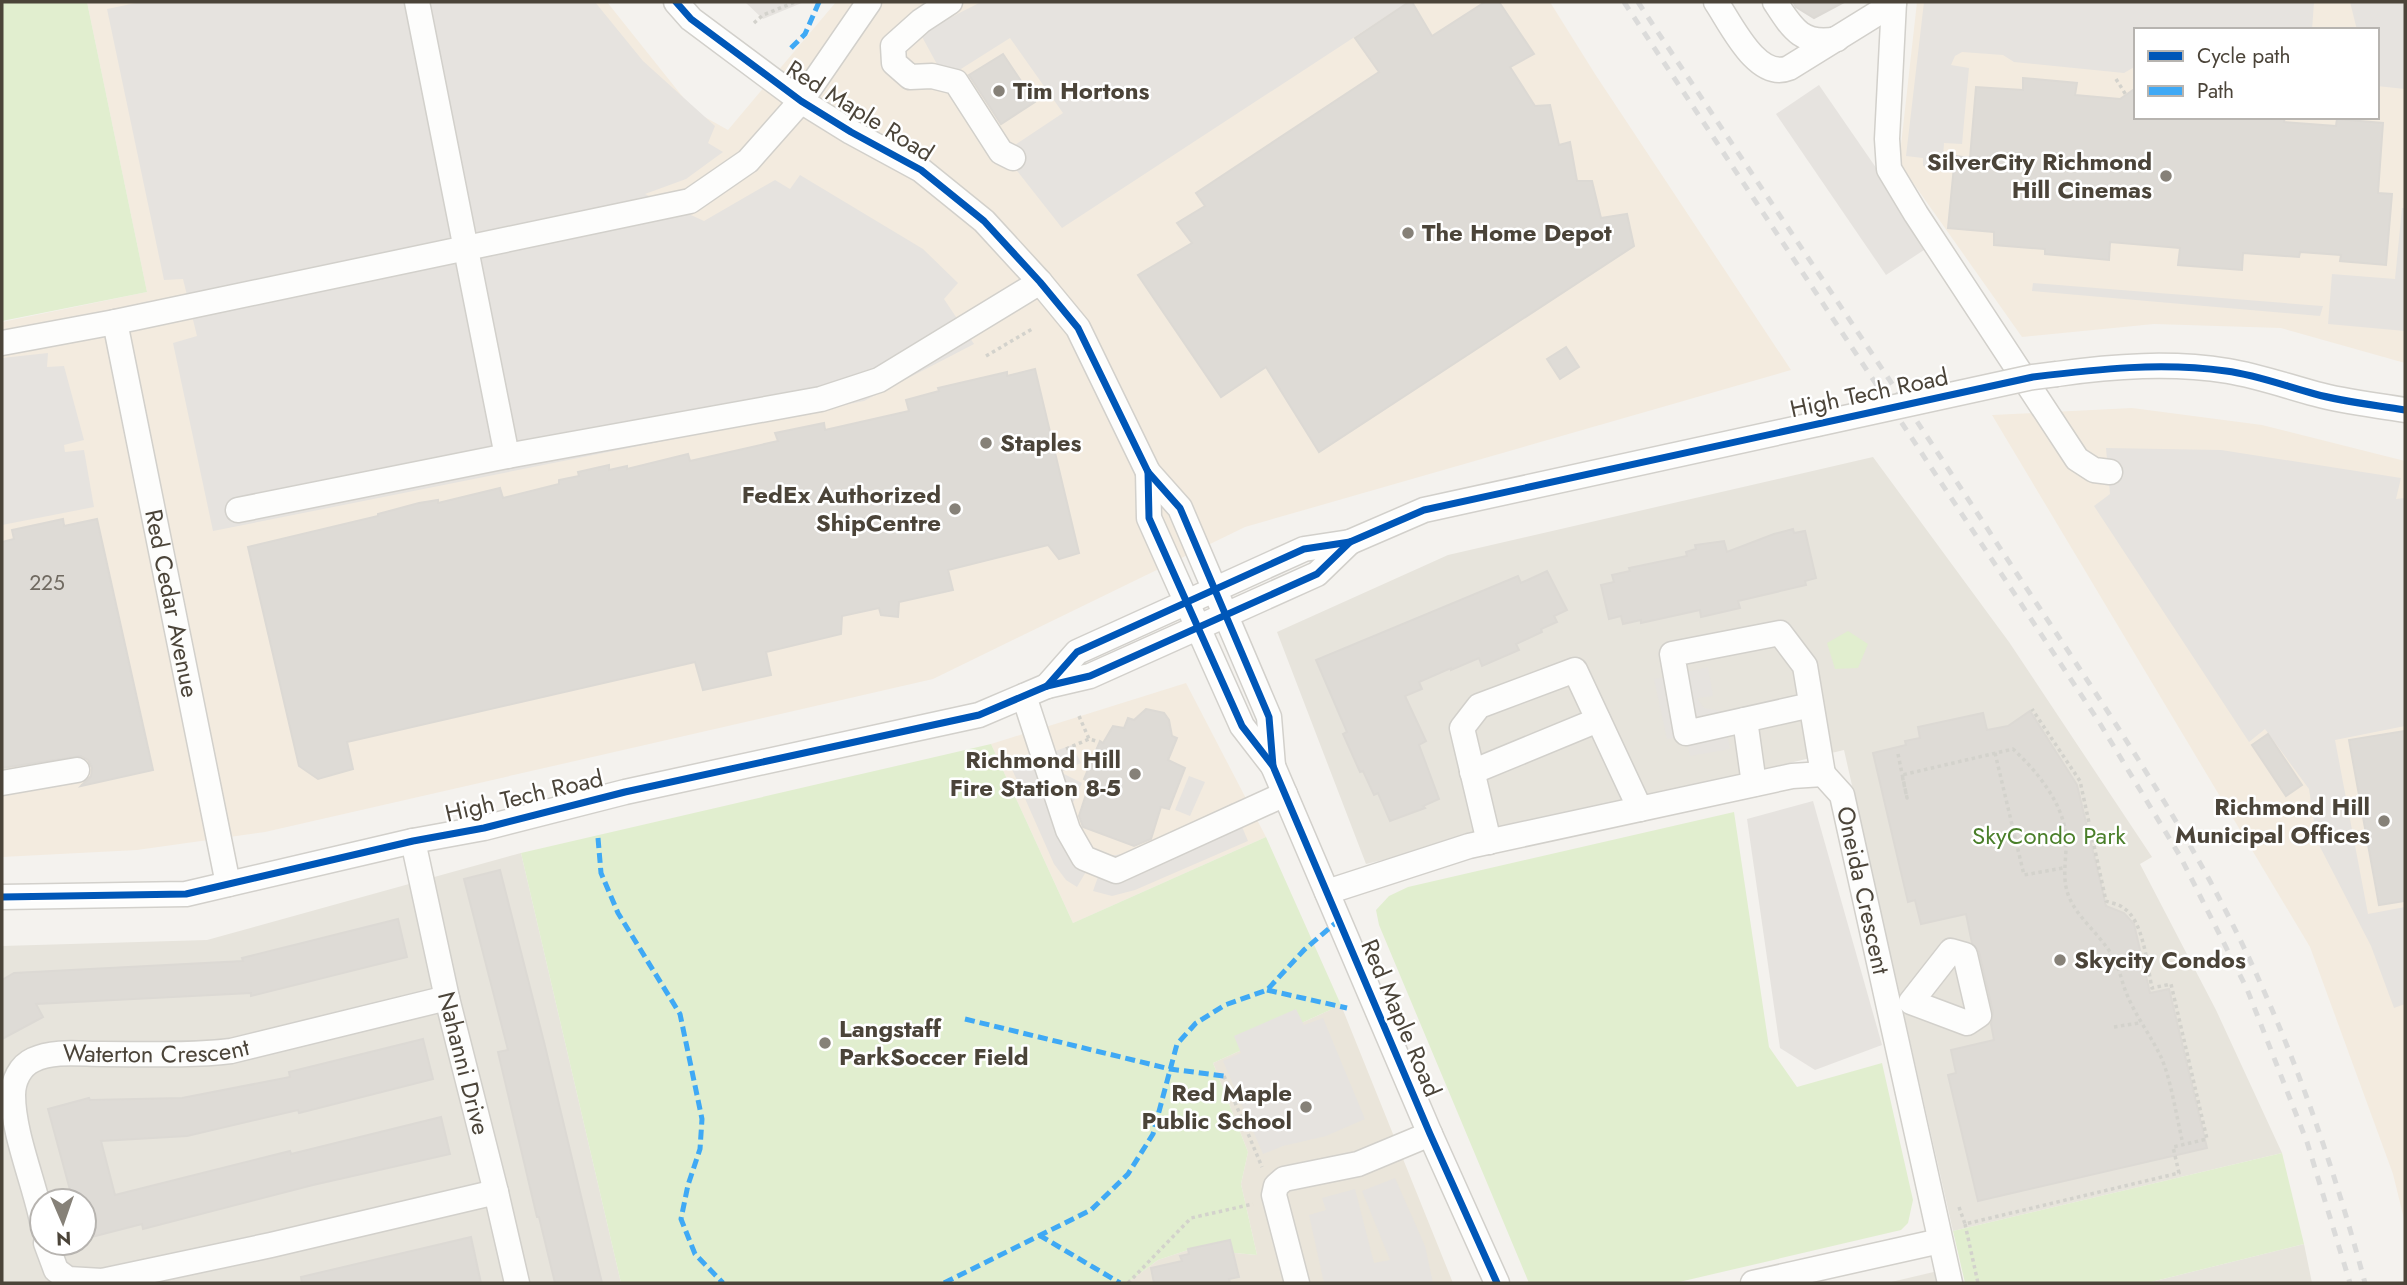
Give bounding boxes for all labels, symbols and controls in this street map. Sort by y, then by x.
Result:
legend [2134,28,2379,119]
text: Cycle path [2197,41,2290,71]
street label: Red Maple Road [780,51,941,170]
place label: Tim Hortons [1013,73,1149,108]
text: Path [2197,76,2234,106]
marker: Tim Hortons [991,83,1007,99]
place label: SilverCity Richmond Hill Cinemas [1927,144,2152,207]
marker: SilverCity Richmond Hill Cinemas [2158,168,2174,184]
place label: The Home Depot [1422,215,1612,250]
marker: The Home Depot [1400,225,1416,241]
street label: High Tech Road [1786,359,1951,426]
place label: Staples [1000,425,1082,460]
marker: Staples [978,435,994,451]
place label: FedEx Authorized ShipCentre [742,477,941,540]
marker: FedEx Authorized ShipCentre [947,501,963,517]
street label: Red Cedar Avenue [136,506,208,700]
house number: 225 [29,568,65,598]
place label: Richmond Hill Fire Station 8-5 [950,742,1121,805]
street label: High Tech Road [441,760,606,831]
marker: Richmond Hill Fire Station 8-5 [1127,766,1143,782]
place label: Richmond Hill Municipal Offices [2175,789,2370,852]
street label: Oneida Crescent [1828,803,1899,978]
marker: Richmond Hill Municipal Offices [2376,813,2392,829]
park label: SkyCondo Park [1972,818,2126,853]
street label: Red Maple Road [1352,934,1450,1102]
place label: Skycity Condos [2074,942,2246,977]
marker: Skycity Condos [2052,952,2068,968]
street label: Nahanni Drive [429,988,499,1138]
place label: Langstaff ParkSoccer Field [839,1011,1029,1074]
street label: Waterton Crescent [63,1029,253,1071]
marker: Langstaff ParkSoccer Field [817,1035,833,1051]
place label: Red Maple Public School [1141,1075,1292,1138]
marker: Red Maple Public School [1298,1099,1314,1115]
north arrow [28,1187,98,1257]
text: N [56,1225,72,1252]

